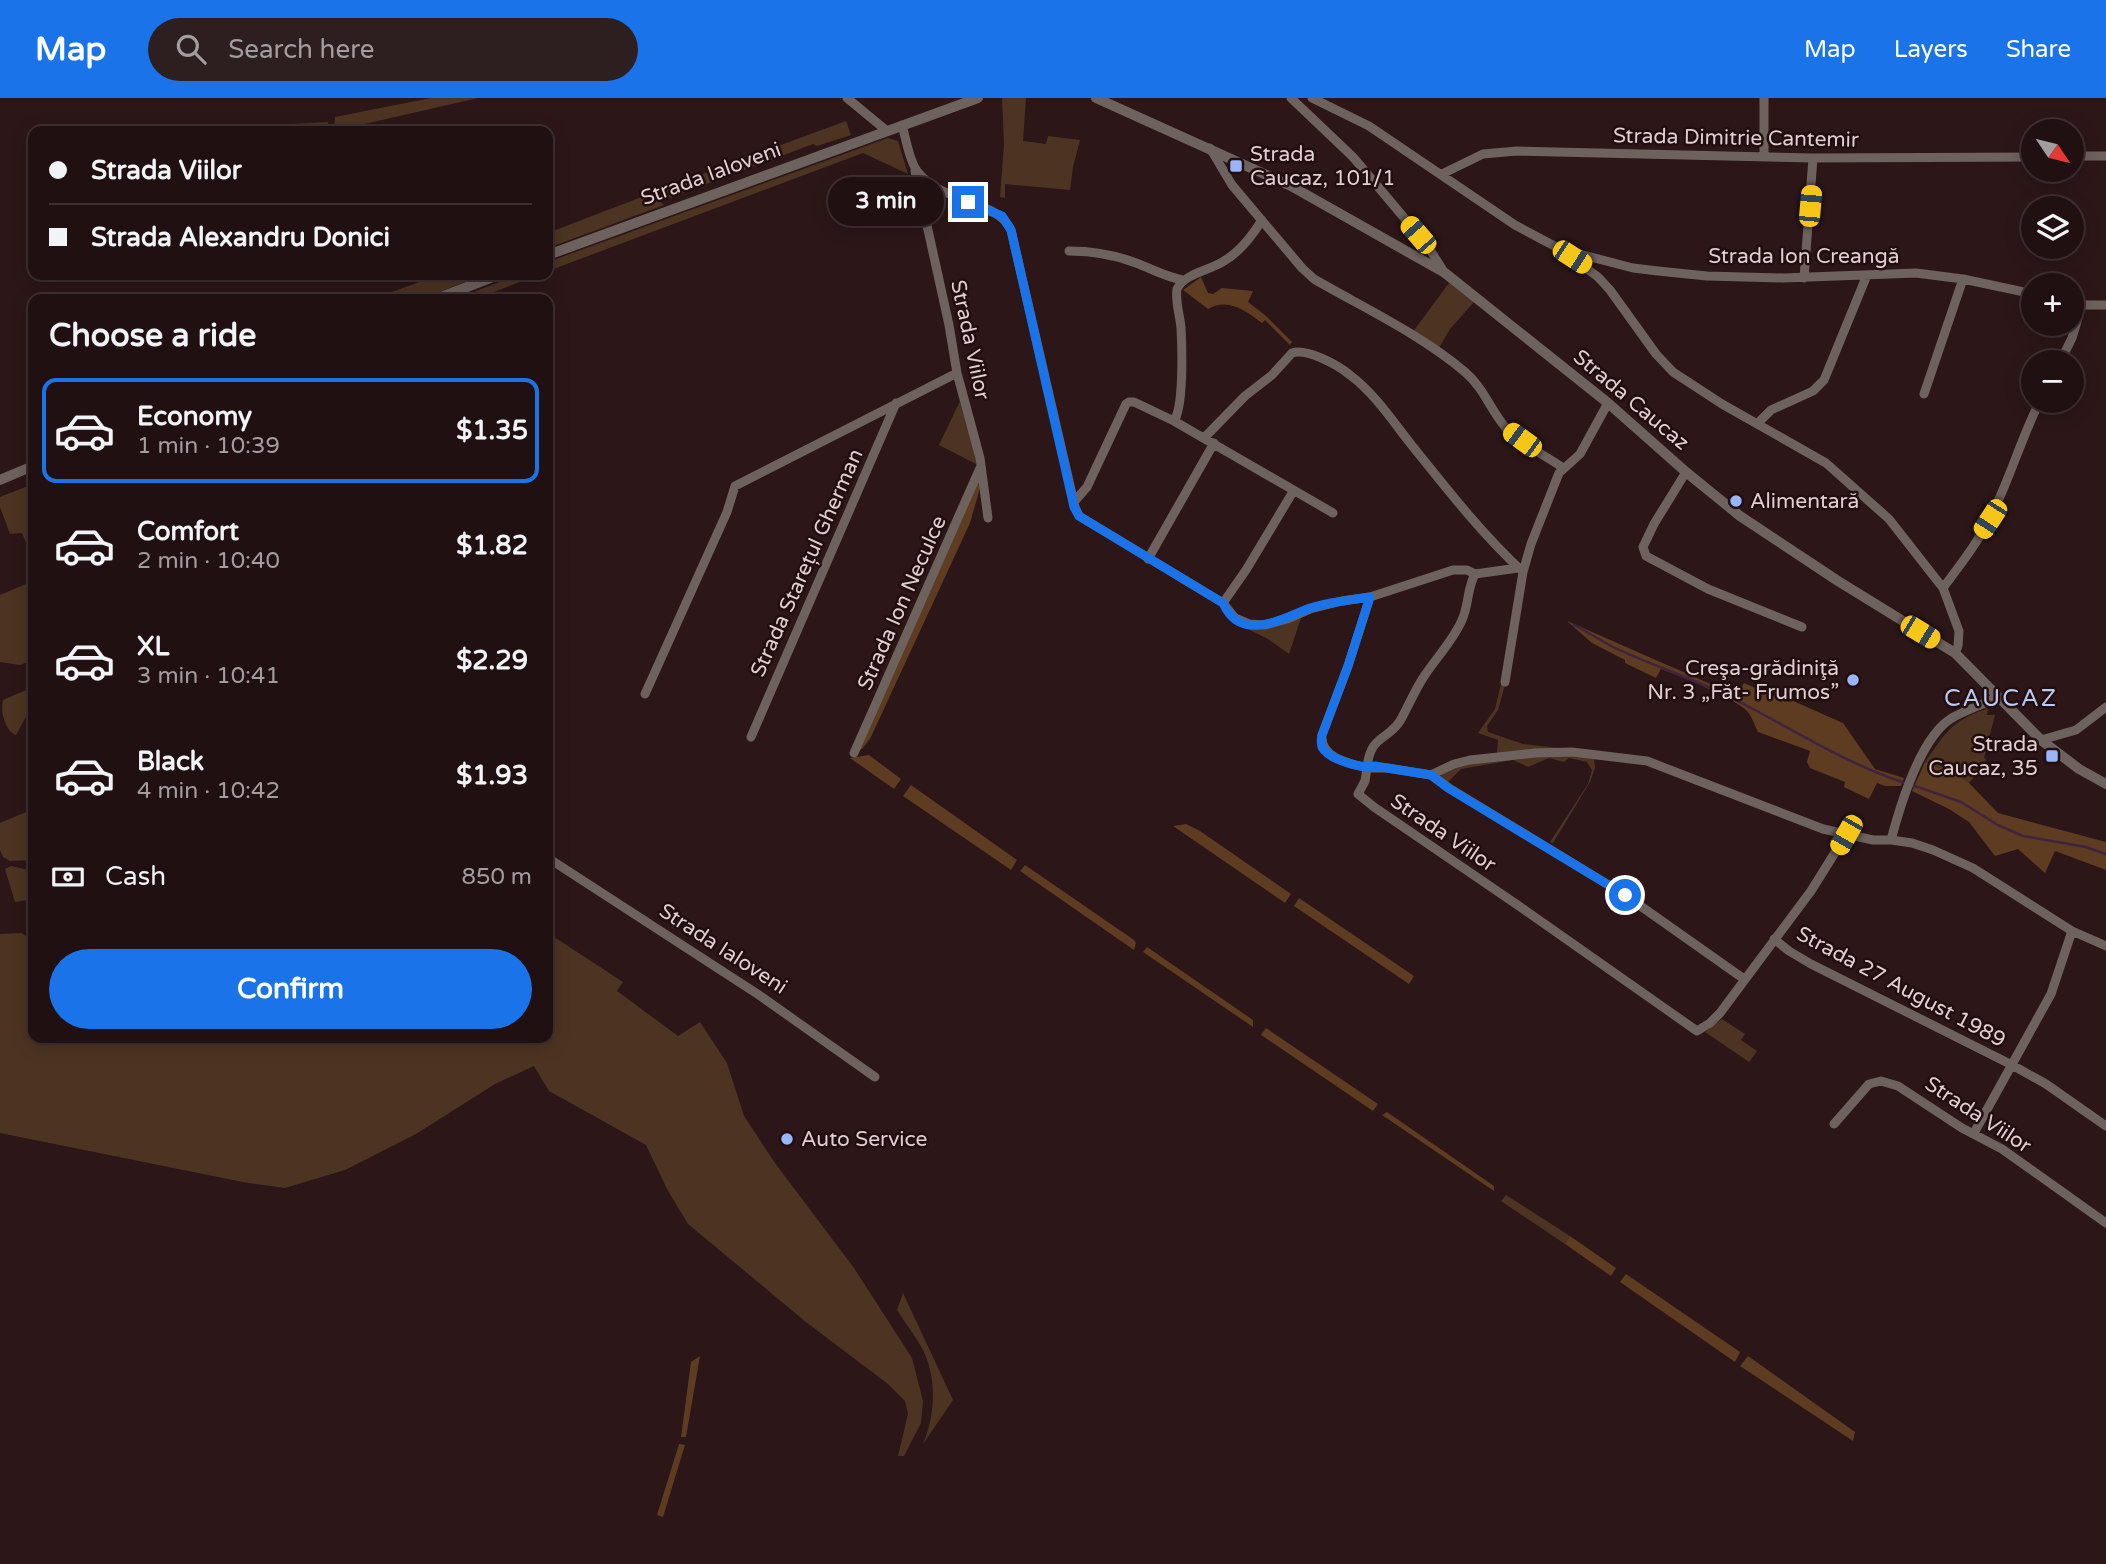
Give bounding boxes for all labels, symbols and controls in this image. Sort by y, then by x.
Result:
search box [148,18,638,81]
text: Map [35,30,106,69]
icon: search [172,30,210,68]
text: Search here [228,34,374,65]
text: Map [1804,35,1856,64]
text: Layers [1894,35,1968,64]
text: Share [2006,35,2071,64]
north arrow [2021,119,2084,182]
map controls [2021,119,2084,413]
street label: Strada Dimitrie Cantemir [1613,123,1859,153]
street label: Strada Ialoveni [637,137,785,211]
place label: Strada Caucaz, 101/1 [1250,142,1396,191]
text: Strada Viilor [91,155,242,186]
marker: Strada Caucaz, 101/1 [1228,158,1244,174]
callout: 3 min [828,178,944,226]
car [1798,184,1823,228]
route end [952,186,984,218]
text: 3 min [855,187,917,215]
button: layers [2021,196,2084,259]
car [1397,212,1440,258]
text: Strada Alexandru Donici [91,222,390,253]
car [1549,237,1596,277]
street label: Strada Ion Creangă [1708,244,1900,269]
button: + [2021,273,2084,336]
street label: Strada Viilor [945,278,995,402]
text: Choose a ride [49,317,256,355]
street label: Strada Caucaz [1568,344,1694,456]
button: − [2021,350,2084,413]
icon: car [53,399,116,462]
text: Economy [137,401,252,432]
text: $1.35 [456,415,528,446]
car [1499,419,1546,461]
text: 1 min · 10:39 [137,432,280,460]
street label: Strada Starețul Gherman [745,445,869,681]
place label: Alimentară [1750,489,1859,514]
marker: Alimentară [1728,493,1744,509]
car [1970,496,2011,542]
street label: Strada Ion Neculce [852,512,952,694]
icon: car [53,514,116,577]
text: Comfort [137,516,239,547]
text: $1.82 [456,530,528,561]
text: 2 min · 10:40 [137,547,280,575]
car [1897,612,1944,652]
icon: car [53,629,116,692]
text: XL [137,631,169,662]
text: $2.29 [456,645,528,676]
place label: Creşa-grădiniţă Nr. 3 „Făt- Frumos” [1647,656,1839,705]
text: 3 min · 10:41 [137,662,280,690]
marker: Creşa-grădiniţă Nr. 3 „Făt- Frumos” [1845,672,1861,688]
district label: CAUCAZ [1944,684,2058,713]
place label: Strada Caucaz, 35 [1928,732,2038,781]
icon: car [53,744,116,807]
text: Black [137,746,204,777]
marker: Strada Caucaz, 35 [2044,748,2060,764]
text: $1.93 [456,760,528,791]
text: 4 min · 10:42 [137,777,280,805]
street label: Strada Viilor [1386,789,1500,877]
car [1827,812,1866,858]
icon: cash [49,858,87,896]
text: Cash [105,861,166,892]
text: 850 m [462,863,532,891]
route start [1609,879,1641,911]
street label: Strada Ialoveni [654,898,792,1000]
street label: Strada 27 August 1989 [1792,921,2010,1053]
button: Confirm [49,949,532,1029]
street label: Strada Viilor [1920,1071,2036,1159]
place label: Auto Service [801,1127,928,1152]
marker: Auto Service [779,1131,795,1147]

